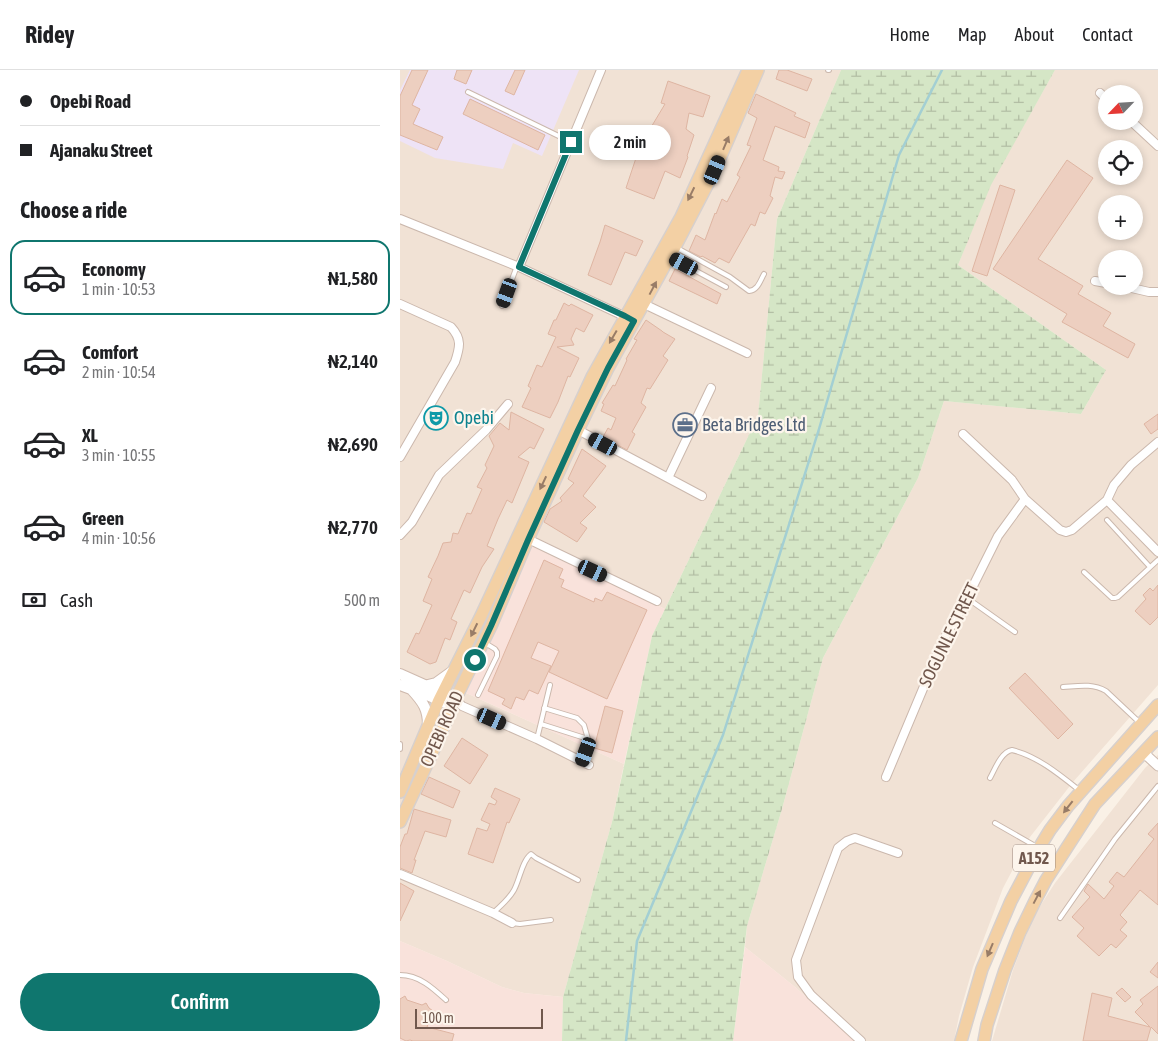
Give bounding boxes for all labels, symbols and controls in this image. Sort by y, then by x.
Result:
text: Ridey [25,21,74,48]
text: Home [890,24,930,45]
text: Map [958,24,987,45]
text: About [1015,24,1054,45]
text: Contact [1082,24,1133,45]
north arrow [1098,85,1142,130]
map controls [1098,85,1143,295]
text: Opebi Road [50,90,131,112]
callout: 2 min [588,124,671,160]
route end [560,131,582,153]
text: 2 min [614,133,646,151]
one-way arrow [723,136,731,150]
text: Ajanaku Street [50,139,152,161]
button: locate [1098,140,1143,185]
car [702,153,727,187]
one-way arrow [687,187,695,201]
button: + [1098,195,1143,240]
text: Choose a ride [20,197,127,223]
car [667,250,700,278]
button: − [1098,250,1143,295]
icon: car [22,255,67,300]
text: Economy [82,258,146,280]
text: ₦1,580 [328,267,378,289]
car [494,276,519,310]
text: 1 min · 10:53 [82,280,156,298]
one-way arrow [649,280,657,295]
one-way arrow [609,330,618,343]
icon: car [22,338,67,383]
text: Comfort [82,341,138,363]
text: ₦2,140 [328,350,378,372]
text: 2 min · 10:54 [82,363,156,381]
theatre icon: Opebi [423,405,449,431]
place label: Opebi [454,407,494,428]
office icon: Beta Bridges Ltd [672,412,698,438]
place label: Beta Bridges Ltd [702,414,806,435]
icon: car [22,421,67,466]
text: XL [82,424,98,446]
car [586,430,619,458]
text: ₦2,690 [328,433,378,455]
text: 3 min · 10:55 [82,446,156,464]
one-way arrow [538,476,546,490]
icon: car [22,504,67,549]
text: Green [82,507,124,529]
text: ₦2,770 [328,516,378,538]
text: 4 min · 10:56 [82,529,156,547]
car [576,558,609,584]
street label: SOGUNLE STREET [914,579,983,690]
icon: cash [20,586,48,614]
text: Cash [60,589,93,611]
text: 500 m [344,591,380,609]
one-way arrow [470,623,478,637]
route start [464,649,486,671]
street label: OPEBI ROAD [416,688,468,770]
car [475,706,508,732]
car [573,735,598,769]
one-way arrow [1062,800,1073,813]
road number: A152 [1013,844,1055,871]
one-way arrow [1033,890,1041,904]
one-way arrow [986,942,994,957]
button: Confirm [20,973,380,1031]
scale bar [415,1006,542,1029]
text: 100 m [422,1010,454,1026]

